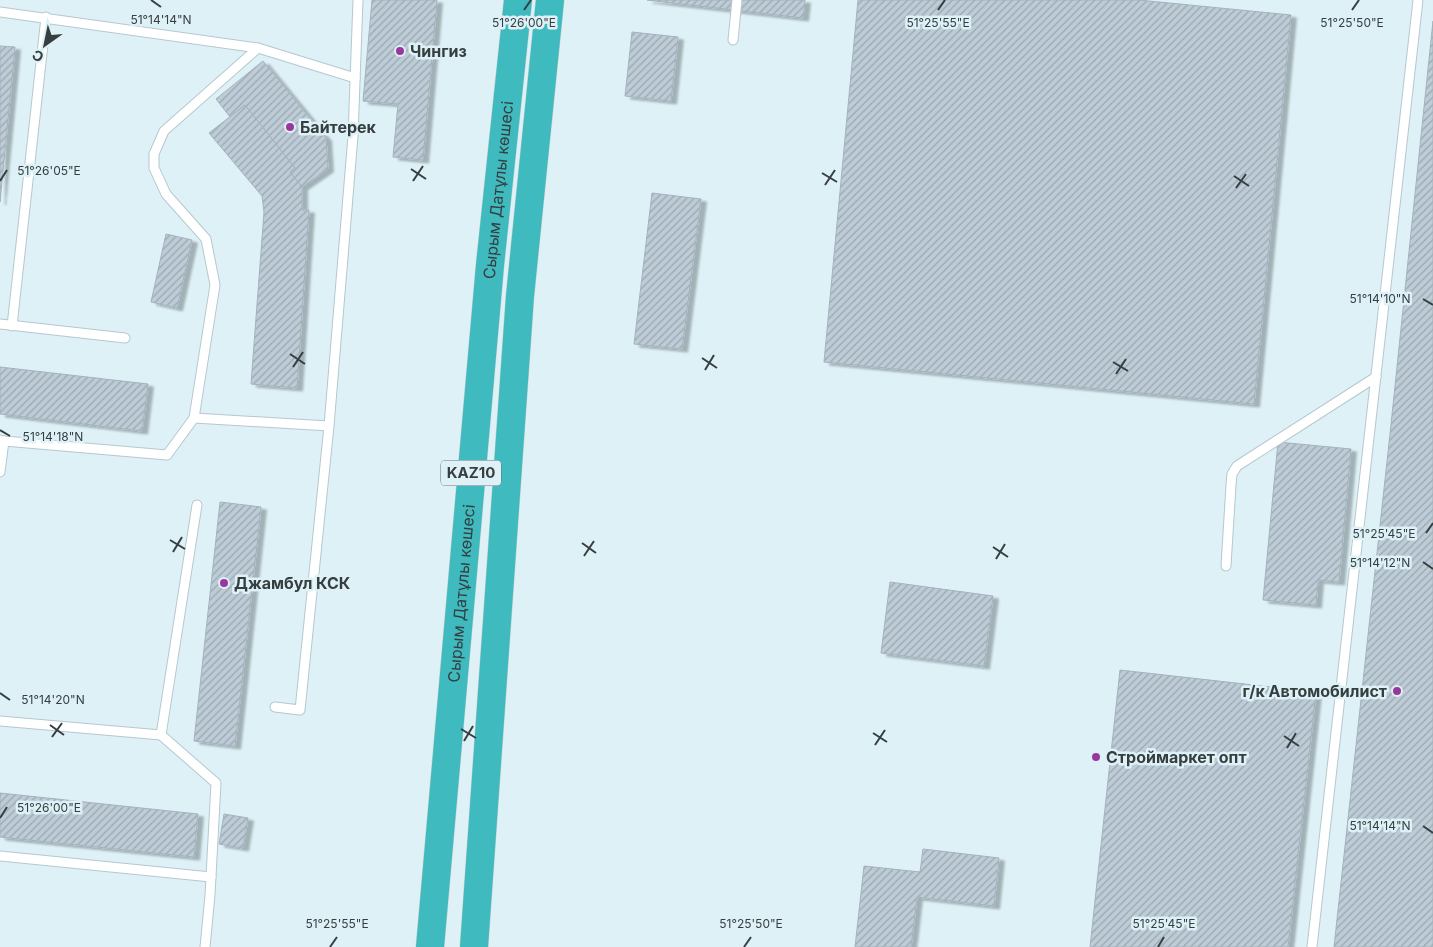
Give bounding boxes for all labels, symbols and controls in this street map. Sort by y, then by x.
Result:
text: 51°14'14"N [130,12,192,27]
text: 51°26'00"E [492,15,556,30]
text: 51°25'55"E [906,15,970,30]
text: 51°25'50"E [1320,15,1384,30]
north arrow [20,20,70,70]
place label: Чингиз [410,41,467,61]
marker: Чингиз [394,45,406,57]
text: С [29,46,47,66]
street label: Сырым Датұлы көшесі [479,100,517,280]
place label: Байтерек [300,117,377,137]
marker: Байтерек [284,121,296,133]
text: 51°26'05"E [17,163,81,178]
text: 51°14'10"N [1350,291,1410,306]
text: 51°14'18"N [23,429,83,444]
road number: KAZ10 [441,460,501,486]
street label: Сырым Датұлы көшесі [443,503,479,683]
text: 51°25'45"E [1353,526,1415,541]
text: 51°14'12"N [1350,555,1410,570]
place label: Джамбул КСК [234,573,351,593]
marker: Джамбул КСК [218,577,230,589]
place label: г/к Автомобилист [1242,681,1387,701]
marker: г/к Автомобилист [1391,685,1403,697]
text: 51°14'20"N [21,692,85,707]
place label: Строймаркет опт [1106,747,1247,767]
marker: Строймаркет опт [1090,751,1102,763]
text: 51°26'00"E [17,800,81,815]
text: 51°14'14"N [1349,818,1411,833]
text: 51°25'55"E [305,916,369,931]
text: 51°25'50"E [719,916,783,931]
text: 51°25'45"E [1133,916,1195,931]

